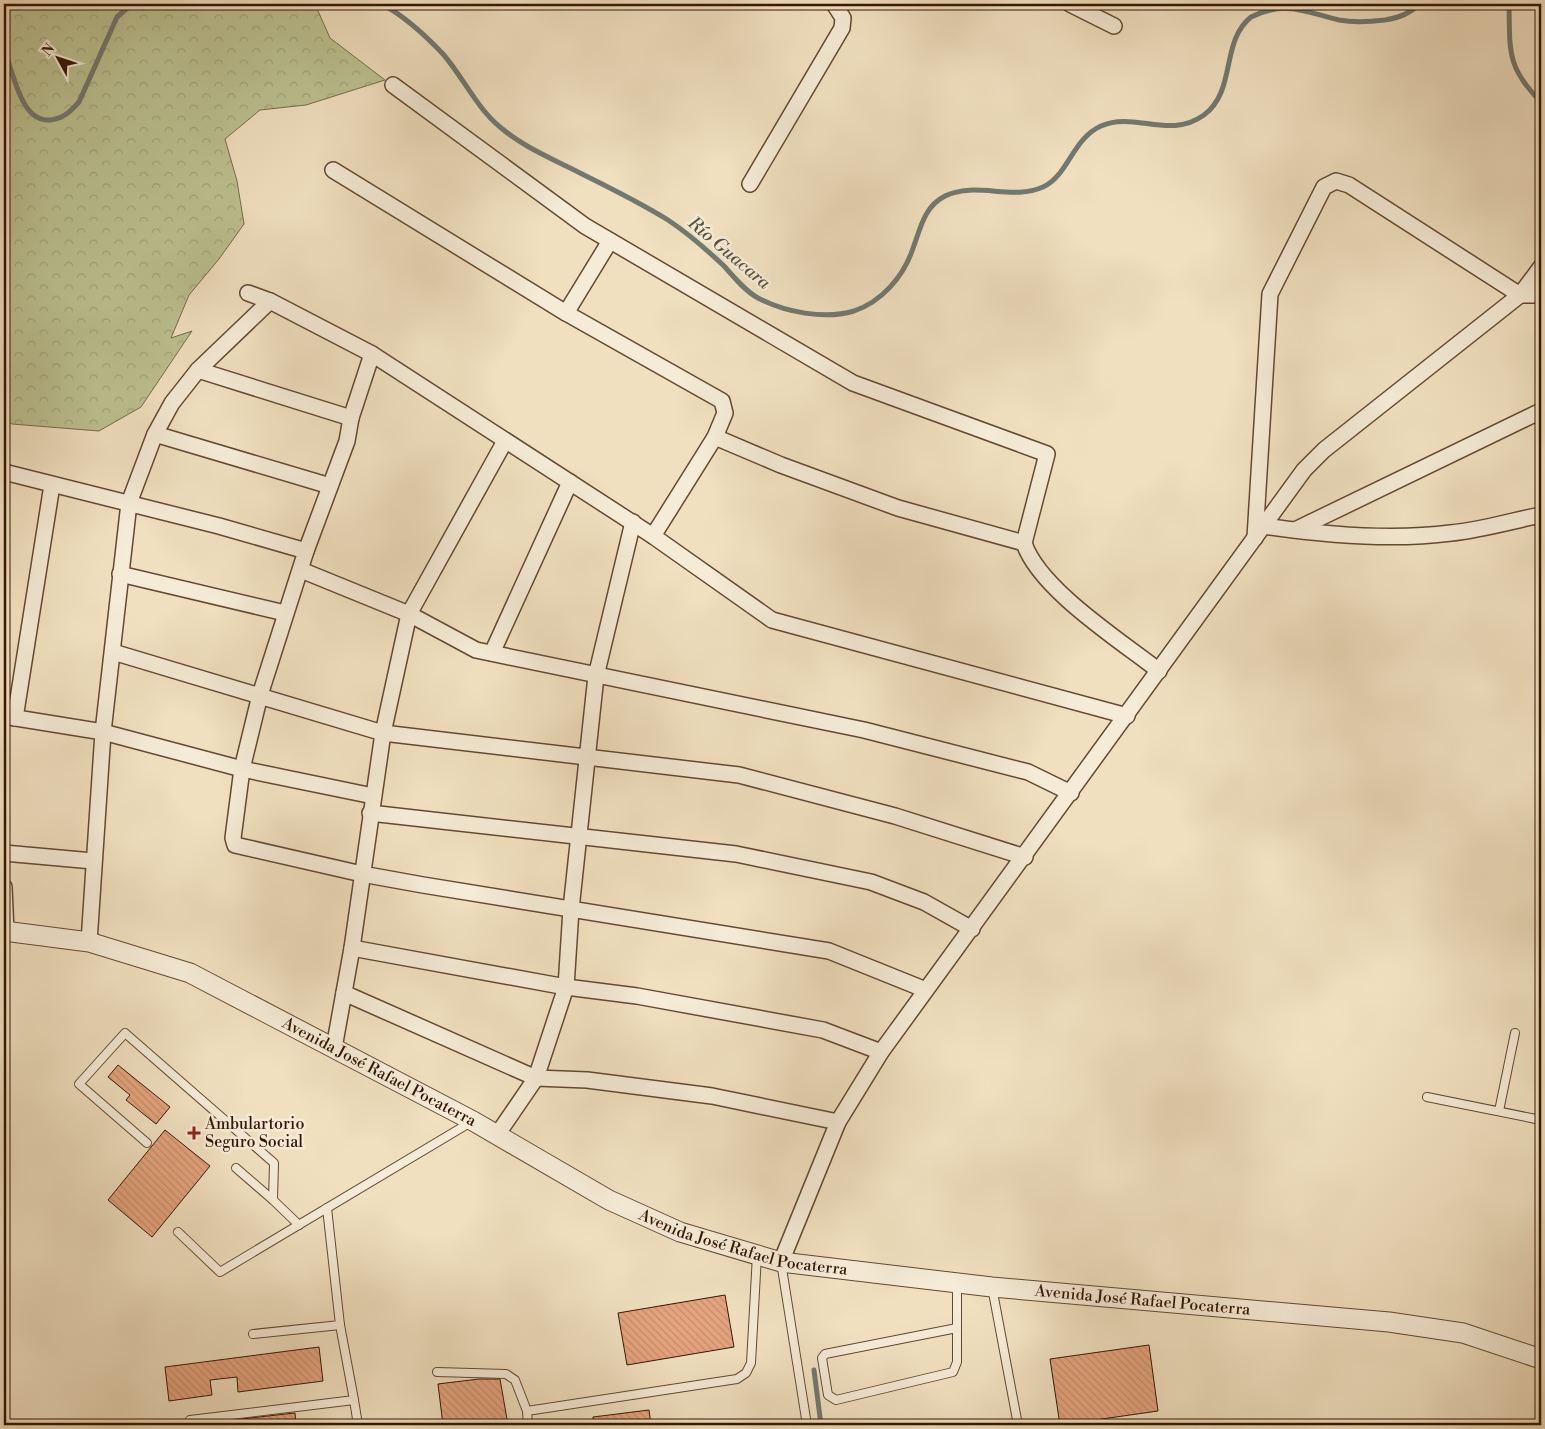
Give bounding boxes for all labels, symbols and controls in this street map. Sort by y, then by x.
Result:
north arrow [32,32,82,82]
text: N [38,40,59,60]
water label: Río Guacara [682,211,776,295]
street label: Avenida José Rafael Pocaterra [278,1013,481,1131]
place label: Ambulartorio Seguro Social [204,1114,304,1152]
marker: Ambulartorio Seguro Social [187,1126,201,1140]
street label: Avenida José Rafael Pocaterra [635,1204,849,1280]
street label: Avenida José Rafael Pocaterra [1033,1281,1252,1320]

